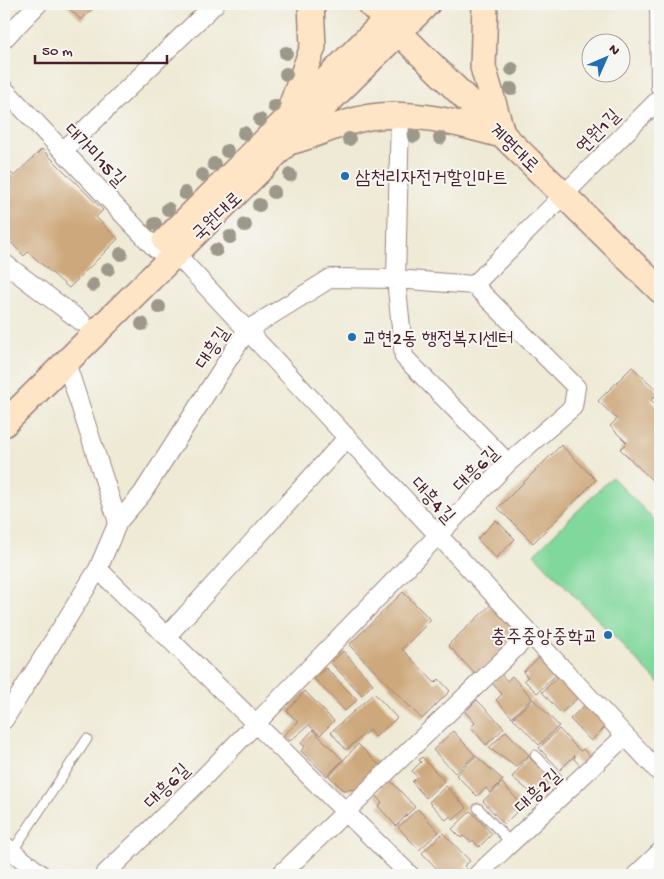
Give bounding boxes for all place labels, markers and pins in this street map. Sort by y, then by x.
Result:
place label: 삼천리자전거할인마트 [355,168,508,191]
marker: 삼천리자전거할인마트 [339,170,351,182]
place label: 교현2동 행정복지센터 [362,329,513,352]
marker: 교현2동 행정복지센터 [346,331,358,343]
place label: 충주중앙중학교 [491,627,598,650]
marker: 충주중앙중학교 [602,629,614,641]

